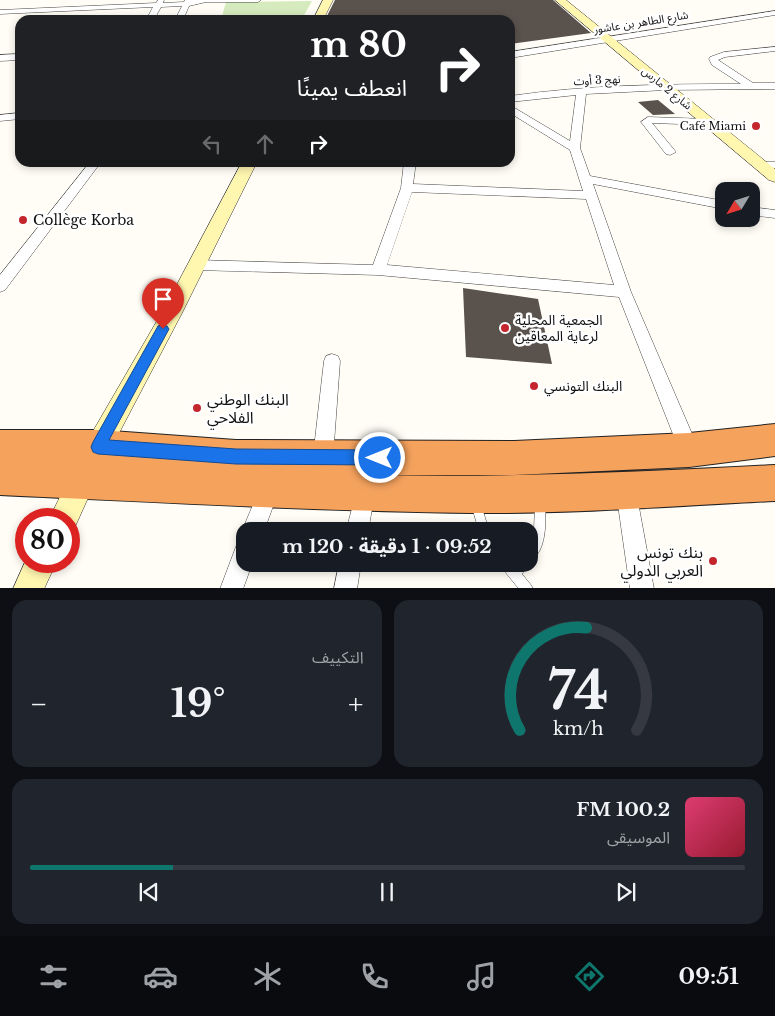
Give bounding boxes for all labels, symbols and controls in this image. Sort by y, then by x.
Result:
street label: شارع الطاهر بن عاشور [592,8,690,38]
text: 80 m [310,23,407,66]
icon: right [425,35,490,100]
street label: شارع 2 مارس [638,64,695,113]
street label: نهج 3 أوت [573,72,621,89]
text: انعطف يمينًا [297,75,407,102]
place label: Café Miami [680,119,746,133]
marker: Café Miami [750,120,762,132]
icon: left [198,130,226,158]
icon: ahead [251,130,279,158]
icon: right [304,130,332,158]
north arrow [715,182,760,228]
map controls [715,182,760,227]
place label: Collège Korba [33,211,134,229]
marker: Collège Korba [17,214,29,226]
pin [142,278,184,329]
icon: arrive [149,285,177,313]
place label: الجمعية المحلية لرعاية المعاقين [515,311,603,345]
marker: الجمعية المحلية لرعاية المعاقين [499,322,511,334]
place label: البنك التونسي [544,377,622,397]
marker: البنك التونسي [528,380,540,392]
place label: البنك الوطني الفلاحي [207,389,289,430]
marker: البنك الوطني الفلاحي [191,402,203,414]
position arrow [353,431,405,483]
speed limit sign: 80 [15,508,80,573]
text: 09:52 · 1 دقيقة · 120 m [282,535,492,558]
place label: بنك تونس العربي الدولي [621,542,703,583]
marker: بنك تونس العربي الدولي [707,555,719,567]
text: التكييف [312,647,364,667]
text: 74 [548,659,608,723]
text: 19° [170,680,225,727]
text: − [30,687,48,722]
text: + [348,687,363,722]
text: km/h [553,718,604,740]
text: 100.2 FM [576,798,670,821]
text: الموسيقى [607,827,670,847]
icon: previous [135,878,163,906]
icon: pause [373,878,401,906]
icon: next [612,878,640,906]
icon: filters [36,959,71,994]
icon: car [143,959,178,994]
icon: climate [250,959,285,994]
icon: phone [357,959,392,994]
icon: music [464,959,499,994]
icon: directions [572,959,607,994]
text: 09:51 [679,963,739,990]

